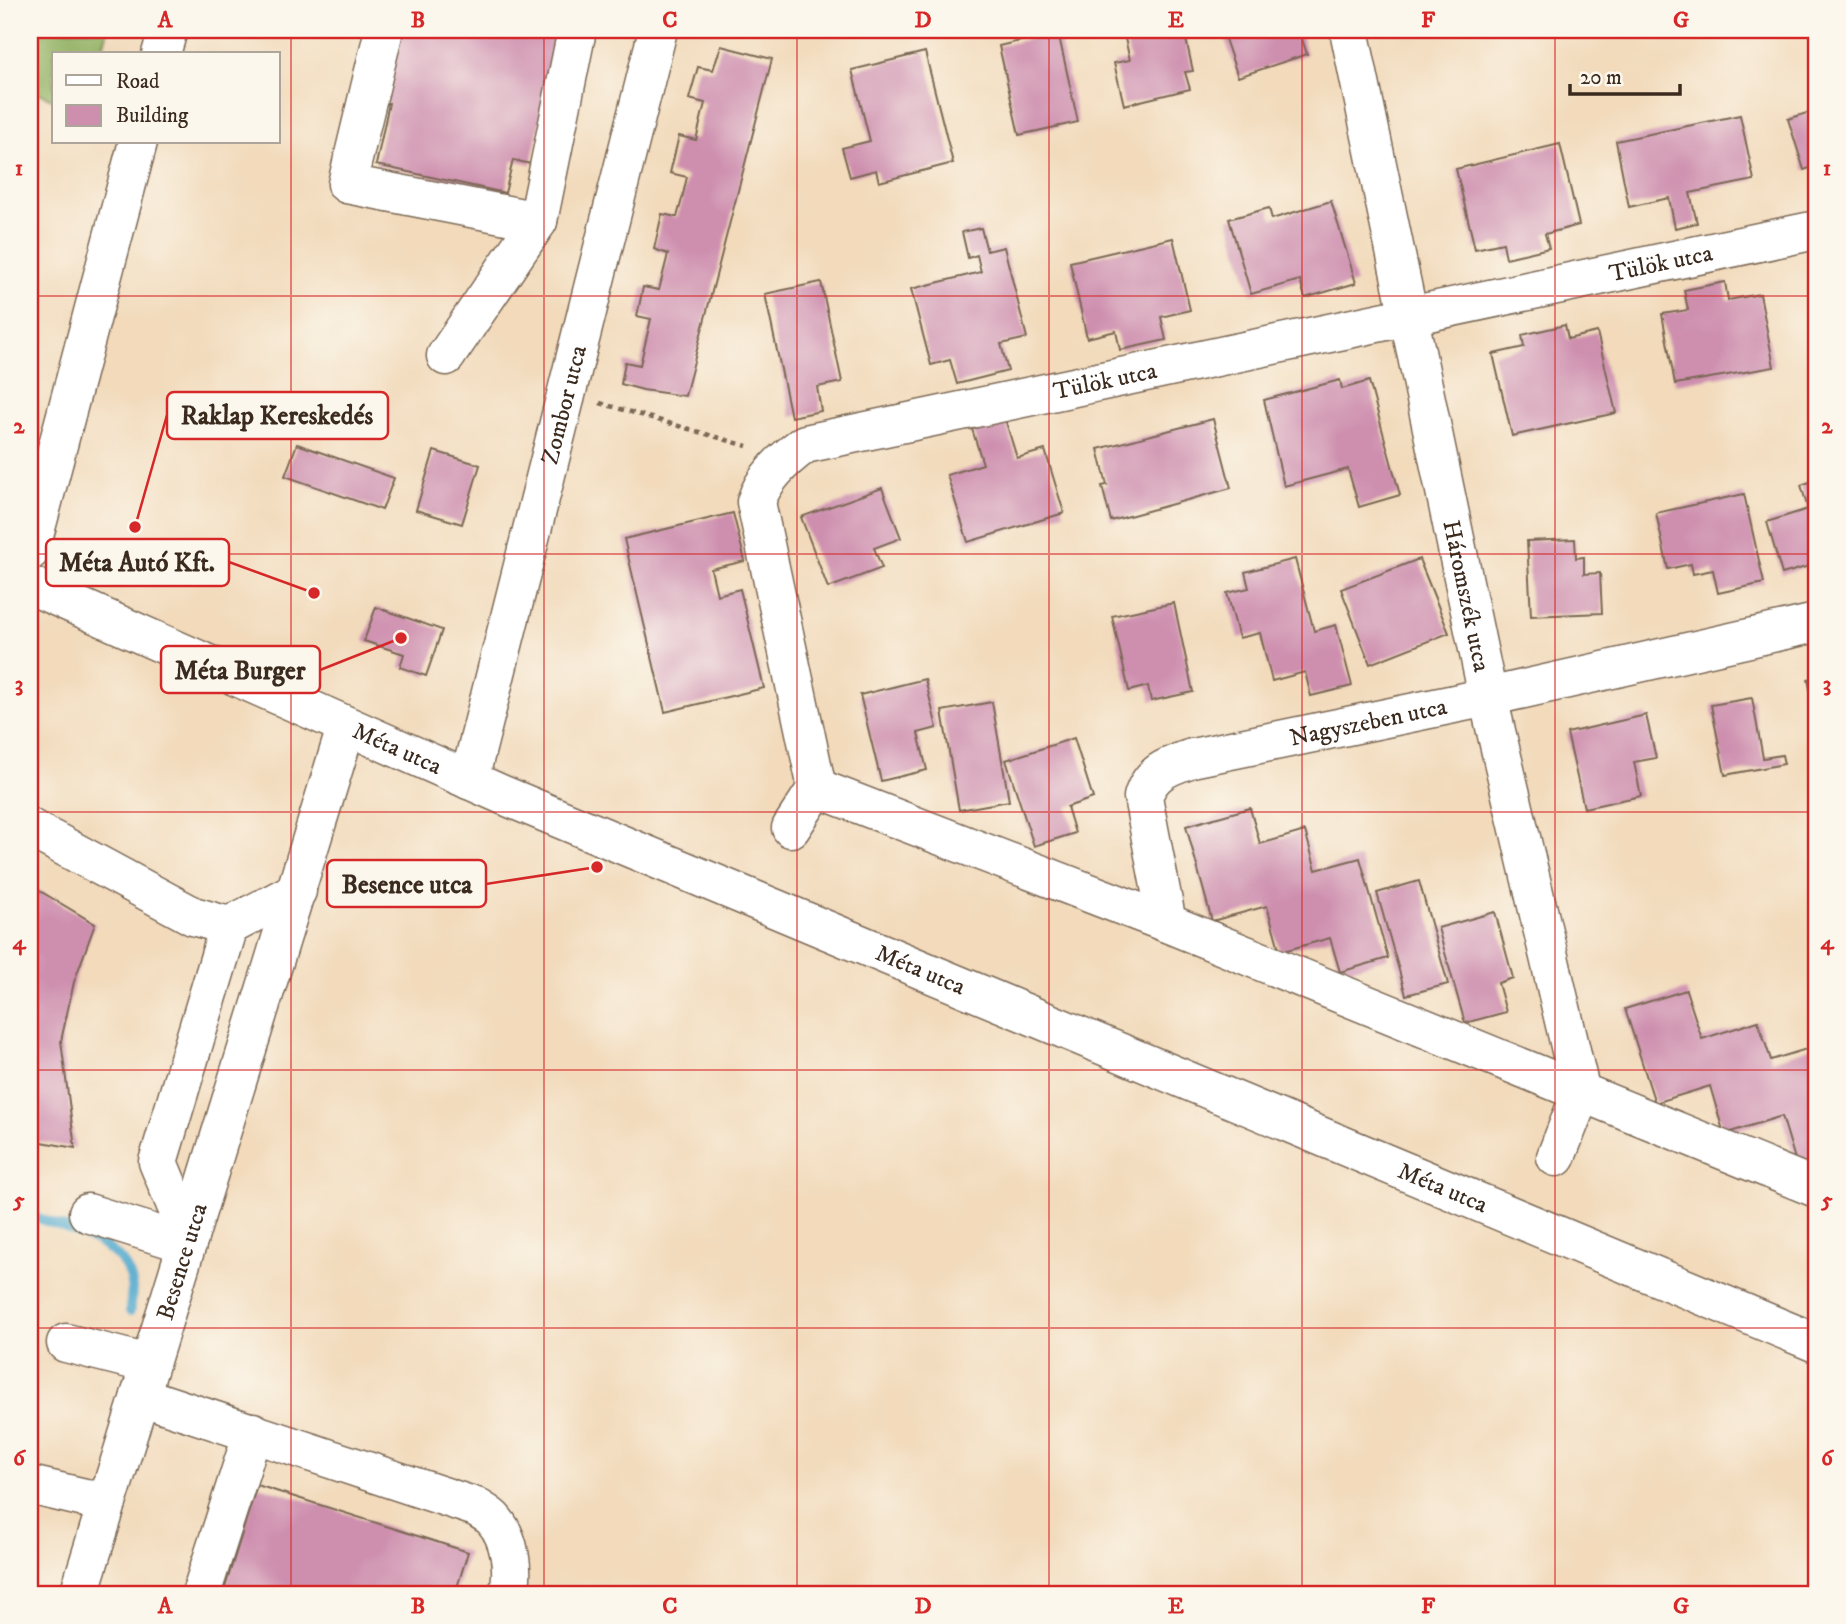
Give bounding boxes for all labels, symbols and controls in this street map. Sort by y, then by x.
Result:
text: A [157,6,174,35]
text: B [411,6,425,35]
text: C [662,6,678,35]
text: D [914,6,932,35]
text: E [1168,6,1184,35]
text: F [1421,6,1436,35]
text: G [1673,6,1689,35]
legend [52,52,280,144]
scale bar [1570,52,1680,96]
text: 20 m [1580,65,1622,91]
text: Road [116,69,160,95]
text: Building [116,103,189,129]
text: 1 [15,154,23,183]
text: 1 [1823,154,1831,183]
street label: Tülök utca [1606,238,1716,289]
street label: Zombor utca [535,341,594,468]
street label: Tülök utca [1051,356,1160,407]
callout: Raklap Kereskedés [167,392,388,439]
text: Raklap Kereskedés [181,400,374,433]
text: 2 [13,412,25,441]
text: 2 [1821,412,1833,441]
street label: Háromszék utca [1436,517,1497,675]
callout: Méta Autó Kft. [46,539,229,586]
text: Méta Autó Kft. [59,547,215,580]
callout: Méta Burger [161,646,320,693]
text: Méta Burger [175,655,306,688]
text: 3 [15,670,23,699]
text: 3 [1823,670,1831,699]
street label: Nagyszeben utca [1287,692,1451,753]
street label: Méta utca [348,716,447,782]
callout: Besence utca [327,860,486,907]
text: Besence utca [342,869,473,902]
text: 4 [12,928,27,957]
text: 4 [1820,928,1835,957]
street label: Méta utca [871,938,970,1003]
street label: Méta utca [1393,1156,1493,1221]
text: 5 [12,1186,25,1215]
text: 5 [1820,1186,1833,1215]
street label: Besence utca [150,1199,215,1324]
text: 6 [13,1444,27,1473]
text: 6 [1821,1444,1835,1473]
text: A [157,1592,174,1621]
text: B [411,1592,425,1621]
text: C [662,1592,678,1621]
text: D [914,1592,932,1621]
text: E [1168,1592,1184,1621]
text: F [1421,1592,1436,1621]
text: G [1673,1592,1689,1621]

